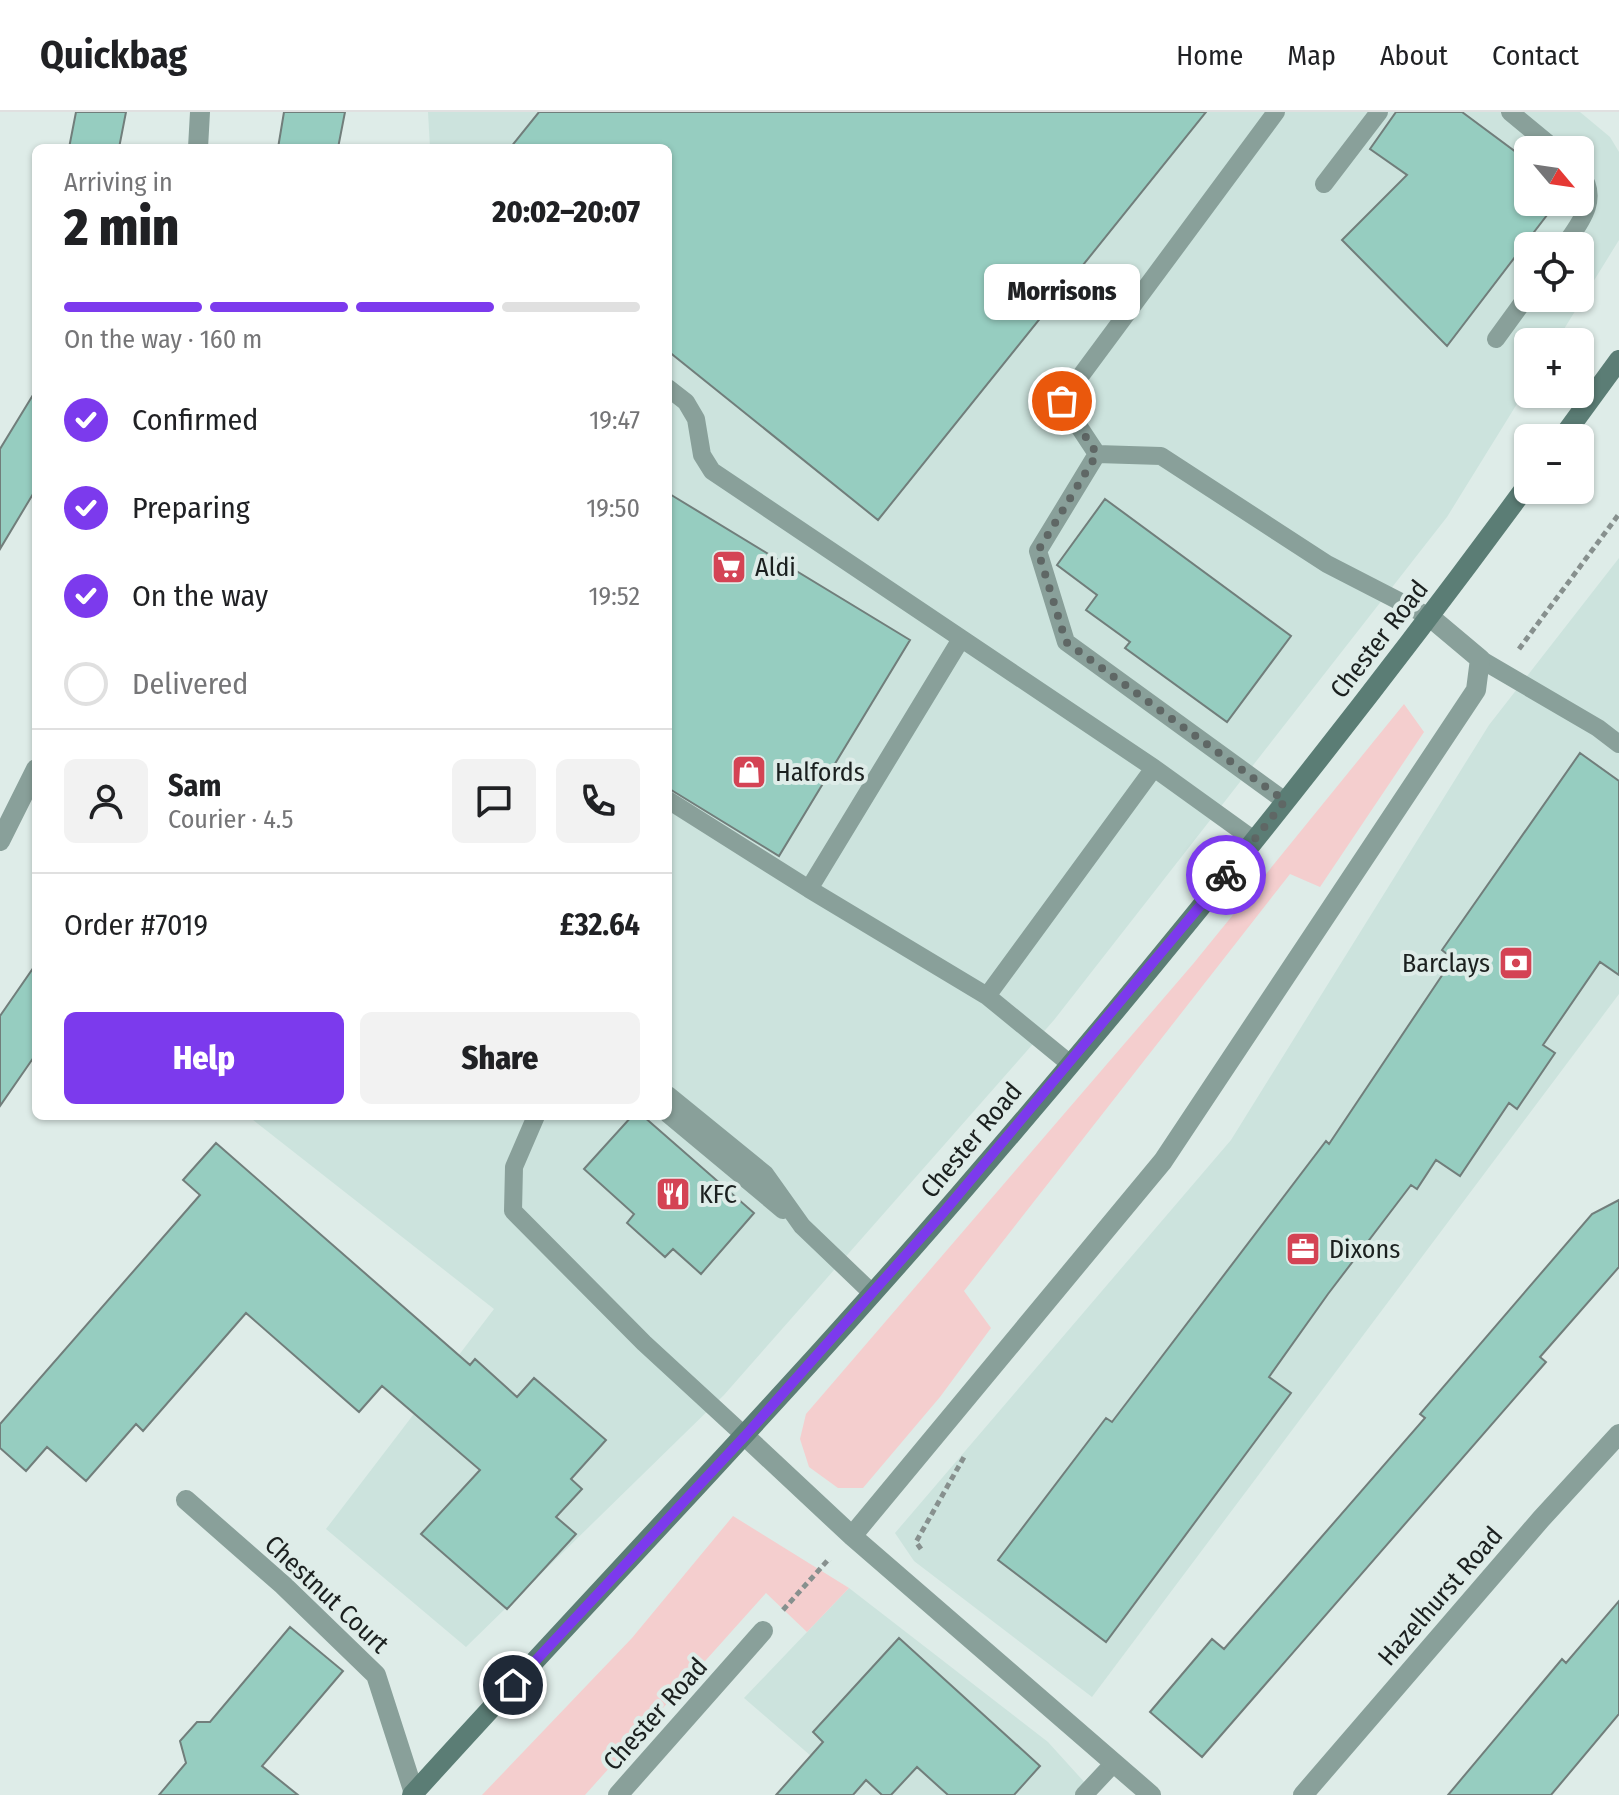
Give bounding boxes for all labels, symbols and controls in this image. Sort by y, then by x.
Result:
text: Quickbag [40,32,187,78]
text: Home [1176,39,1243,72]
text: Map [1287,39,1336,72]
text: About [1380,39,1448,72]
text: Contact [1492,39,1579,72]
north arrow [1514,136,1594,216]
map controls [1514,136,1594,504]
text: Arriving in [64,167,173,198]
text: 20:02–20:07 [492,194,640,230]
text: 2 min [64,196,179,259]
button: locate [1514,232,1594,312]
callout: Morrisons [984,265,1140,321]
text: Morrisons [1007,276,1117,307]
text: On the way · 160 m [64,324,262,355]
button: + [1514,328,1594,408]
pin [1028,367,1096,435]
icon: bag [1040,379,1084,423]
icon: check [64,398,108,442]
text: Confirmed [132,402,258,438]
text: 19:47 [589,405,640,436]
button: − [1514,424,1594,504]
icon: check [64,486,108,530]
text: Preparing [132,490,250,526]
text: 19:50 [586,493,640,524]
supermarket icon: Aldi [710,548,748,586]
place label: Aldi [755,552,796,583]
icon: check [64,574,108,618]
street label: Chester Road [1324,574,1435,704]
text: On the way [132,578,268,614]
text: 19:52 [588,581,640,612]
text: Delivered [132,666,248,702]
shop icon: Halfords [730,753,768,791]
place label: Halfords [775,757,865,788]
button: person [64,759,148,843]
button: chat [452,759,536,843]
button: phone [556,759,640,843]
text: Sam [168,768,221,804]
text: Courier · 4.5 [168,804,294,835]
courier [1186,835,1266,915]
icon: bike [1204,853,1248,897]
text: Order #7019 [64,907,208,943]
text: £32.64 [560,907,640,943]
bank icon: Barclays [1497,944,1535,982]
place label: Barclays [1402,948,1490,979]
button: Help [64,1012,344,1104]
button: Share [360,1012,640,1104]
street label: Chester Road [914,1076,1028,1204]
restaurant icon: KFC [654,1175,692,1213]
place label: KFC [699,1179,737,1210]
office icon: Dixons [1284,1230,1322,1268]
place label: Dixons [1329,1234,1400,1265]
street label: Hazelhurst Road [1372,1521,1509,1672]
street label: Chestnut Court [258,1529,396,1660]
pin [479,1651,547,1719]
street label: Chester Road [597,1652,714,1777]
icon: home [491,1663,535,1707]

